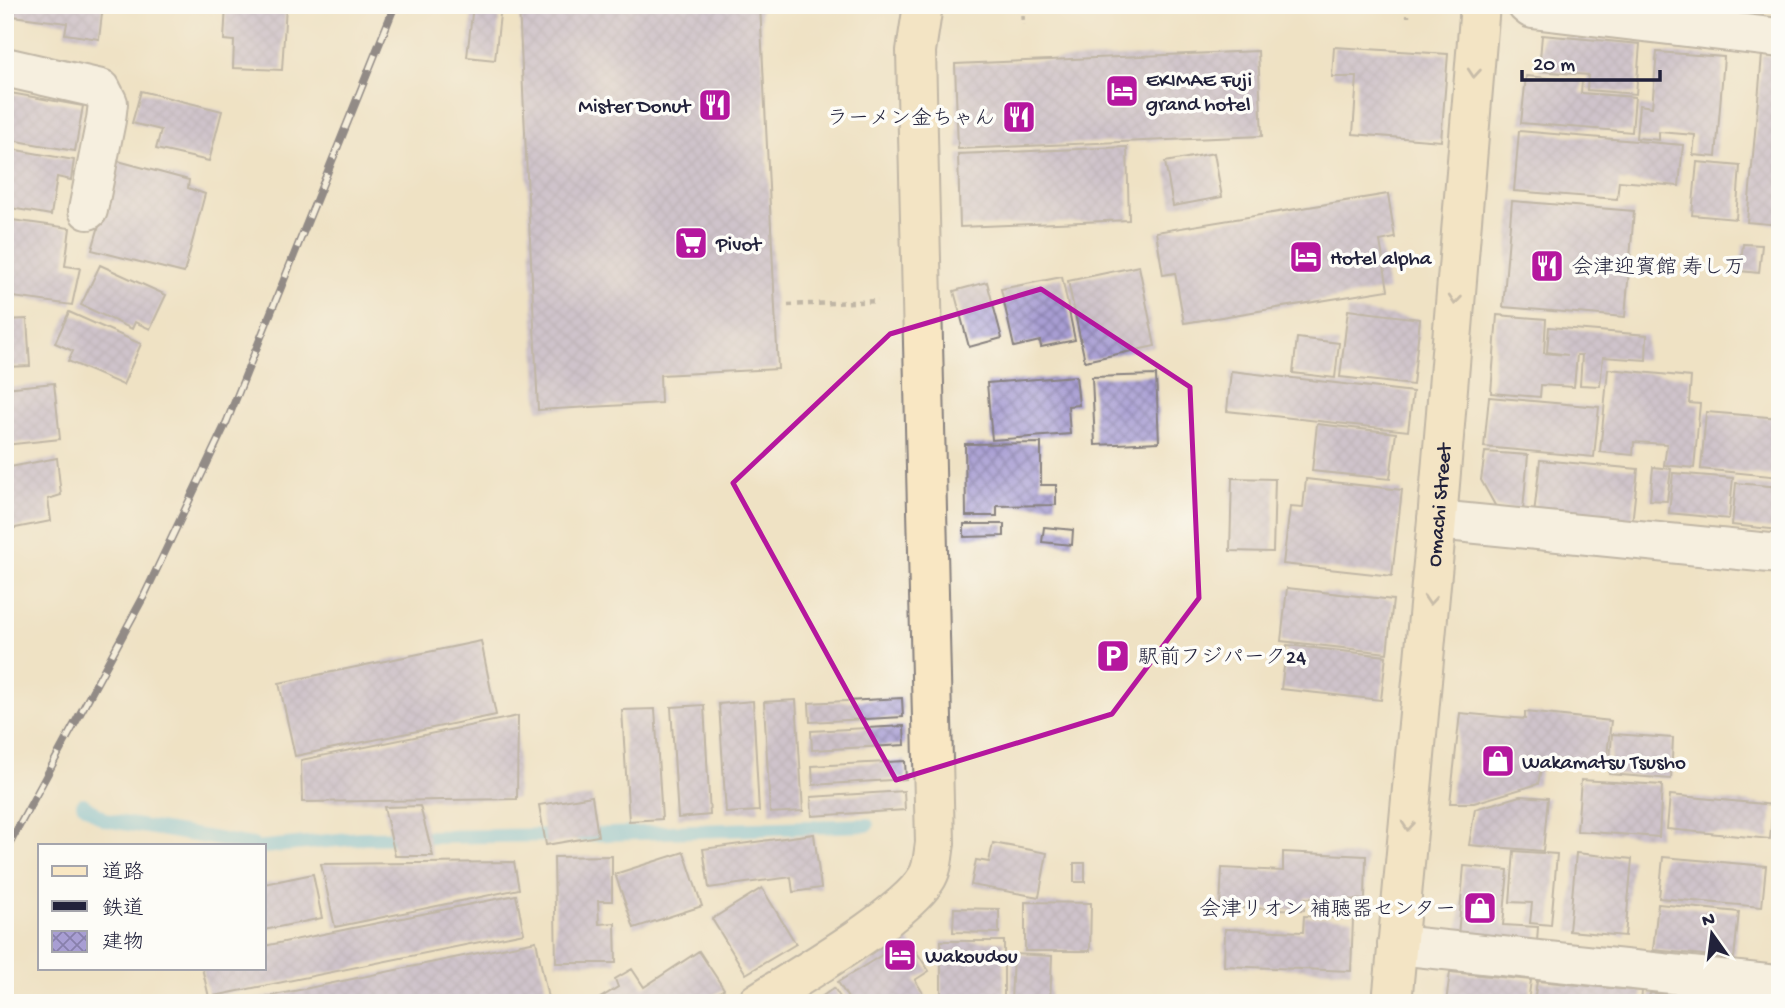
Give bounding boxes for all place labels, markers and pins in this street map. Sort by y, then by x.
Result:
place label: EKIMAE Fuji grand hotel [1146,70,1252,119]
hotel icon: EKIMAE Fuji grand hotel [1103,72,1141,110]
restaurant icon: Mister Donut [696,86,734,124]
place label: Mister Donut [578,96,692,121]
restaurant icon: ラーメン金ちゃん [1000,98,1038,136]
place label: ラーメン金ちゃん [827,107,995,133]
supermarket icon: Pivot [672,224,710,262]
place label: Pivot [715,234,763,259]
hotel icon: Hotel alpha [1287,238,1325,276]
restaurant icon: 会津迎賓館 寿し万 [1528,247,1566,285]
place label: Hotel alpha [1330,248,1433,273]
place label: 会津迎賓館 寿し万 [1572,255,1745,282]
parking icon: 駅前フジパーク24 [1094,637,1132,675]
place label: 駅前フジパーク24 [1138,646,1306,672]
shop icon: Wakamatsu Tsusho [1479,742,1517,780]
place label: Wakamatsu Tsusho [1522,752,1686,777]
shop icon: 会津リオン 補聴器センター [1461,889,1499,927]
place label: 会津リオン 補聴器センター [1200,897,1456,924]
hotel icon: Wakoudou [881,936,919,974]
place label: Wakoudou [925,946,1018,971]

